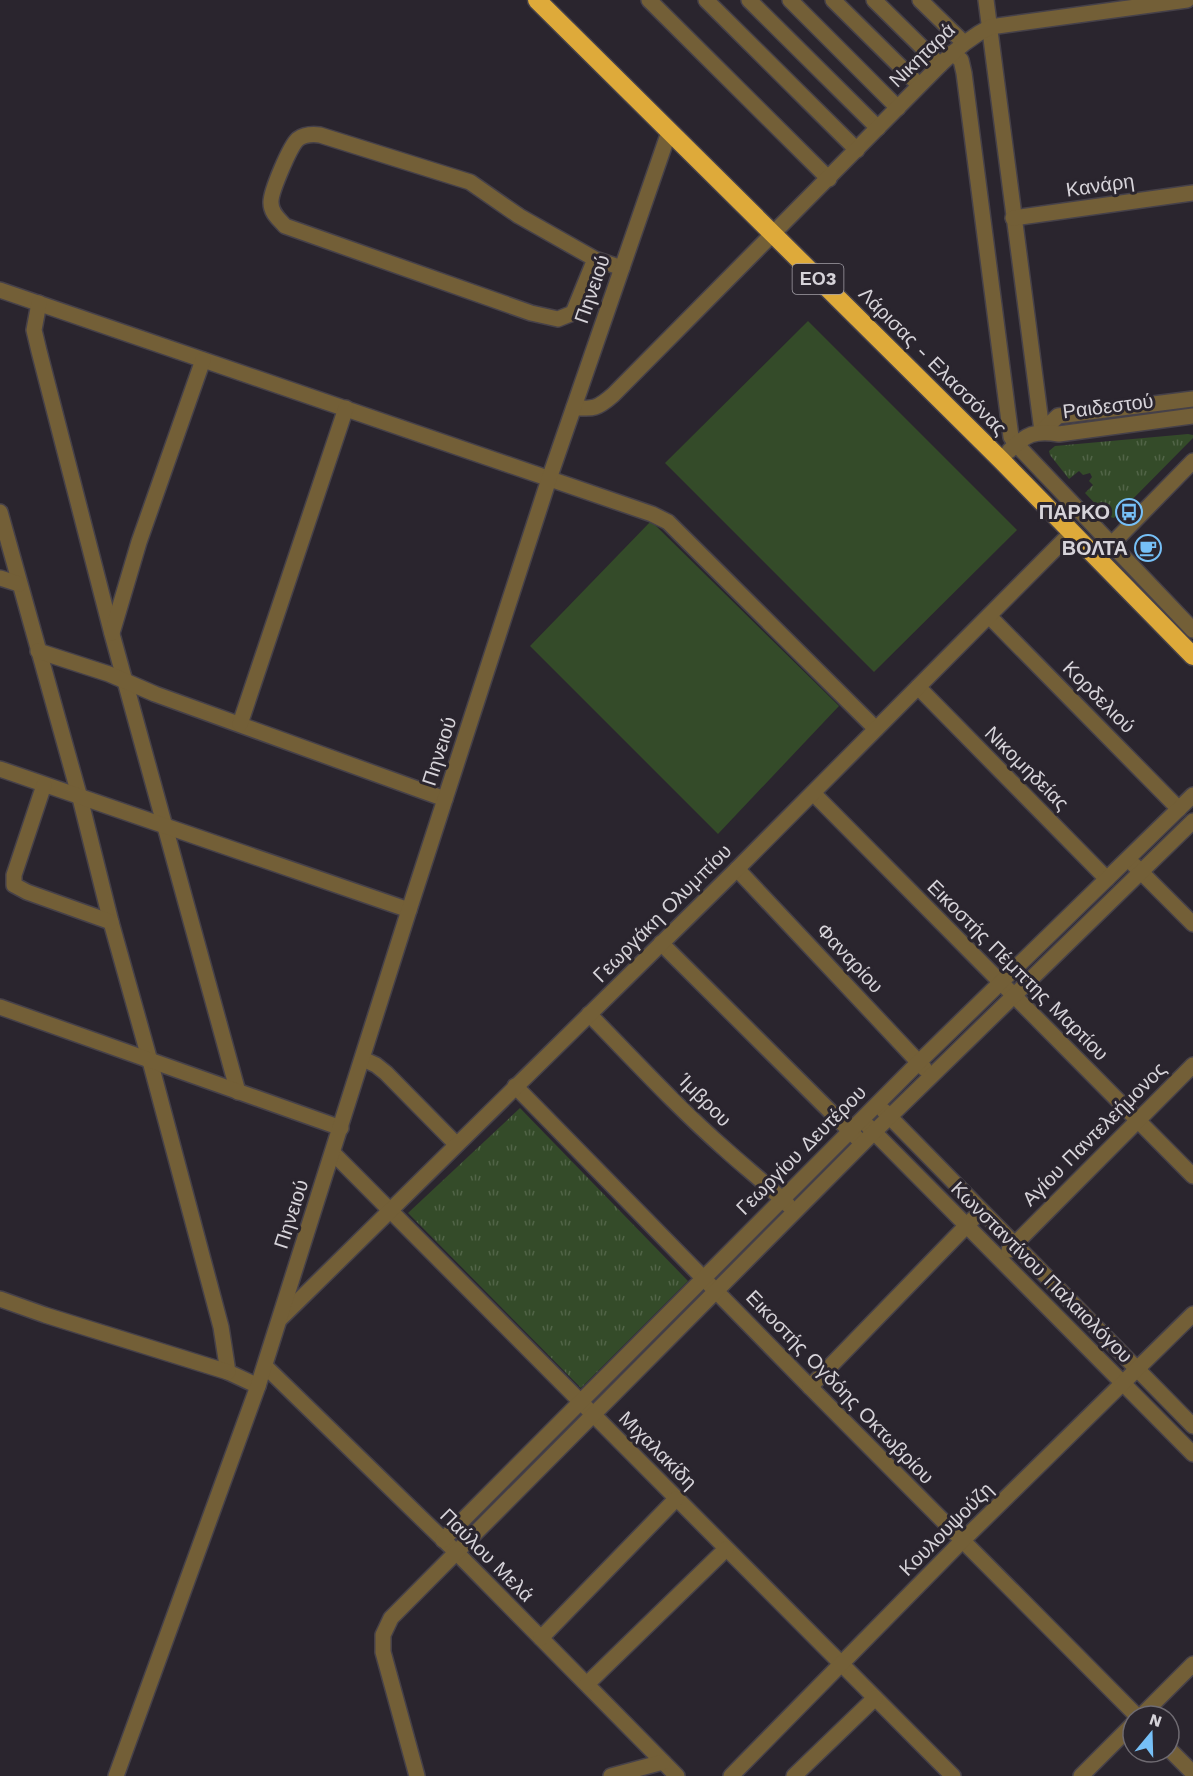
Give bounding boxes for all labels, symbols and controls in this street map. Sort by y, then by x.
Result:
street label: Νικηταρά [884,18,960,92]
street label: Κανάρη [1064,168,1136,202]
street label: Πηνειού [569,252,615,326]
road number: ΕΟ3 [792,264,844,294]
street label: Λάρισας - Ελασσόνας [854,282,1012,440]
street label: Ραιδεστού [1061,389,1155,423]
bus stop icon: ΠΑΡΚΟ [1114,497,1144,527]
place label: ΠΑΡΚΟ [1039,500,1110,524]
cafe icon: ΒΟΛΤΑ [1133,533,1163,563]
place label: ΒΟΛΤΑ [1062,536,1128,560]
street label: Κορδελιού [1058,656,1140,738]
street label: Πηνειού [417,714,461,788]
street label: Νικομηδείας [980,721,1074,815]
street label: Γεωργάκη Ολυμπίου [588,839,736,987]
street label: Εικοστής Πέμπτης Μαρτίου [922,874,1114,1066]
street label: Φαναρίου [812,918,888,998]
street label: Αγίου Παντελεήμονος [1017,1057,1171,1211]
street label: Ίμβρου [673,1068,736,1131]
street label: Γεωργίου Δευτέρου [731,1080,871,1220]
street label: Κωνσταντίνου Παλαιολόγου [946,1176,1138,1368]
street label: Πηνειού [269,1177,313,1251]
street label: Εικοστής Ογδόης Οκτωβρίου [741,1285,939,1489]
street label: Μιχαλακίδη [614,1406,702,1494]
street label: Κουλουψούζη [894,1477,998,1581]
street label: Παύλου Μελά [435,1503,539,1607]
north arrow [1121,1704,1181,1764]
text: N [1147,1709,1164,1731]

